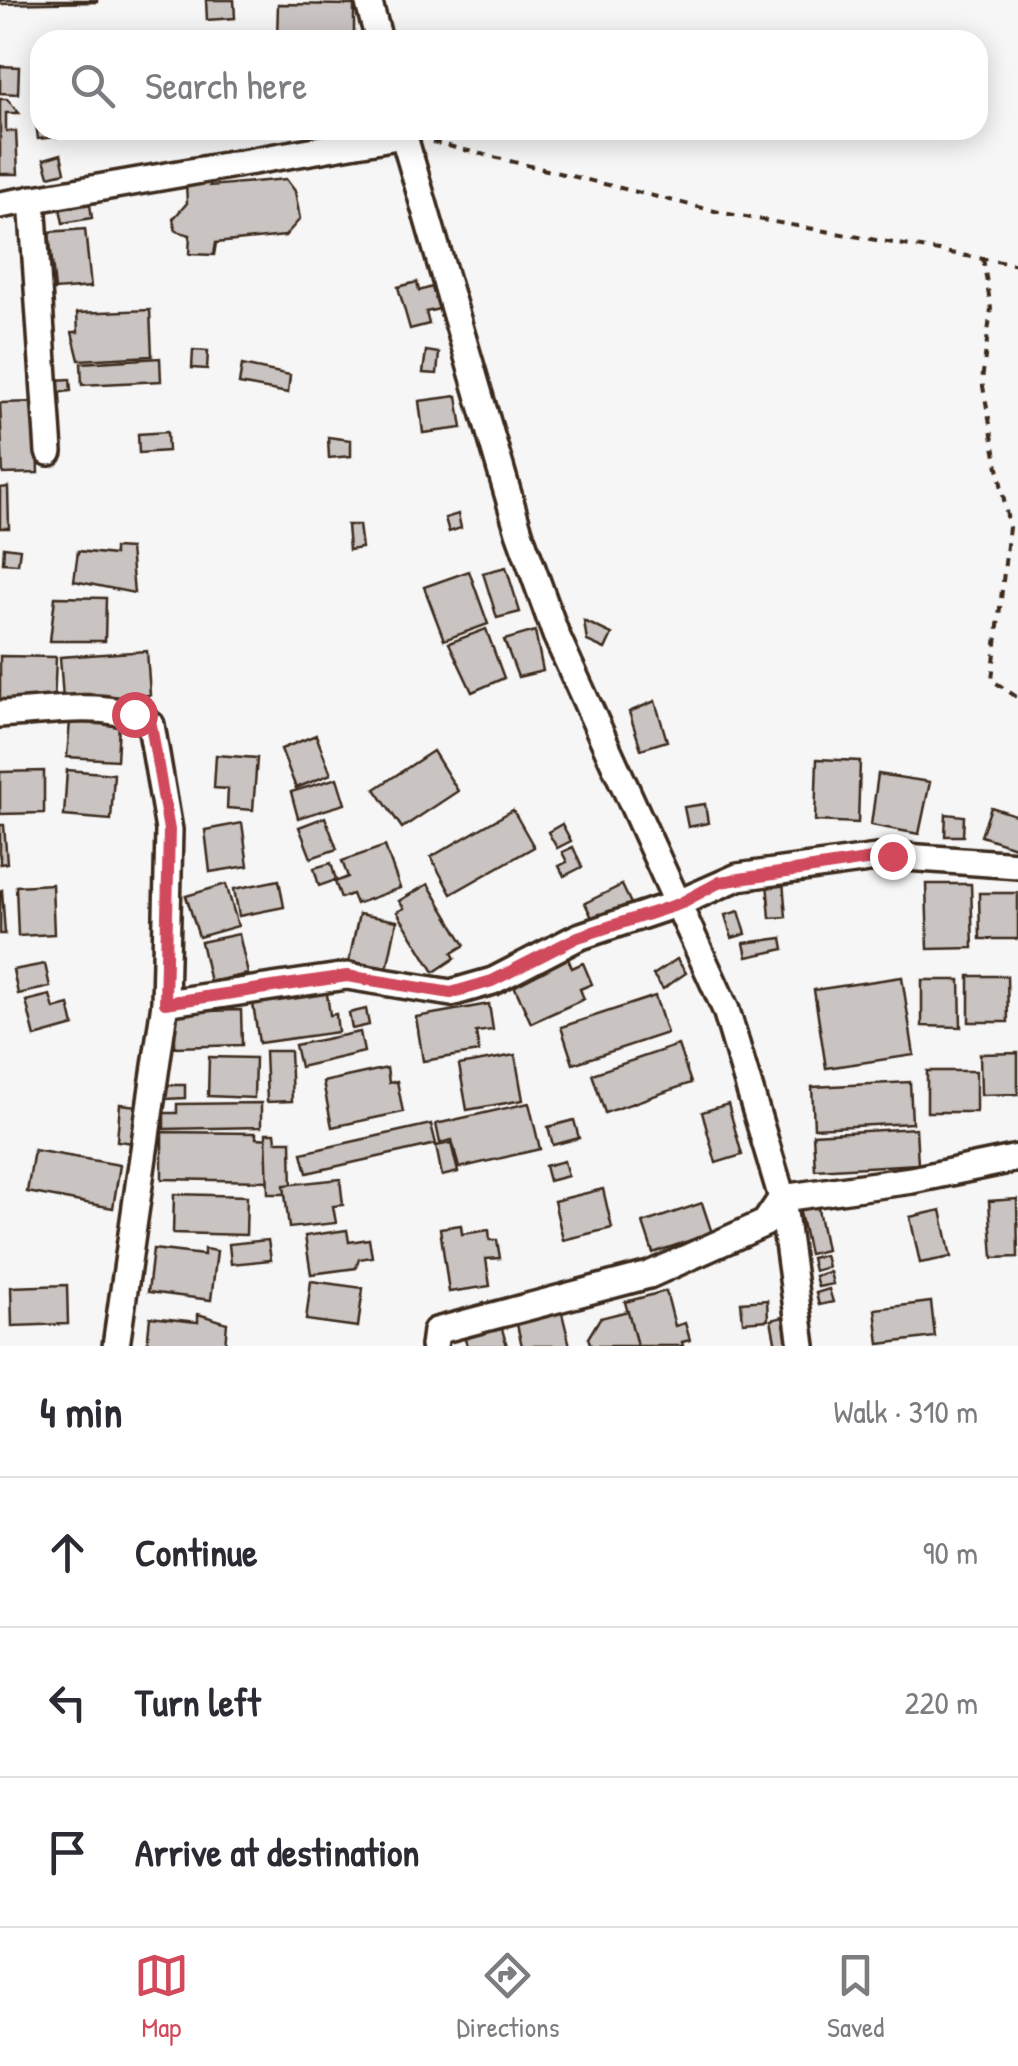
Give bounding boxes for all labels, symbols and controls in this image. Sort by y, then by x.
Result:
search box [30,30,988,140]
icon: search [65,58,120,113]
text: Search here [145,59,307,111]
route start [112,692,158,738]
route end [870,834,916,880]
text: 4 min [40,1383,122,1440]
text: Walk · 310 m [833,1390,978,1433]
icon: ahead [40,1525,95,1580]
text: Continue [135,1526,257,1578]
text: 90 m [923,1531,978,1574]
icon: left [40,1675,95,1730]
text: Turn left [135,1676,260,1728]
text: 220 m [905,1681,978,1724]
icon: arrive [40,1825,95,1880]
text: Arrive at destination [135,1826,419,1878]
tab: Map [134,1948,189,2046]
tab: Directions [456,1948,559,2046]
tab: Saved [827,1948,884,2046]

